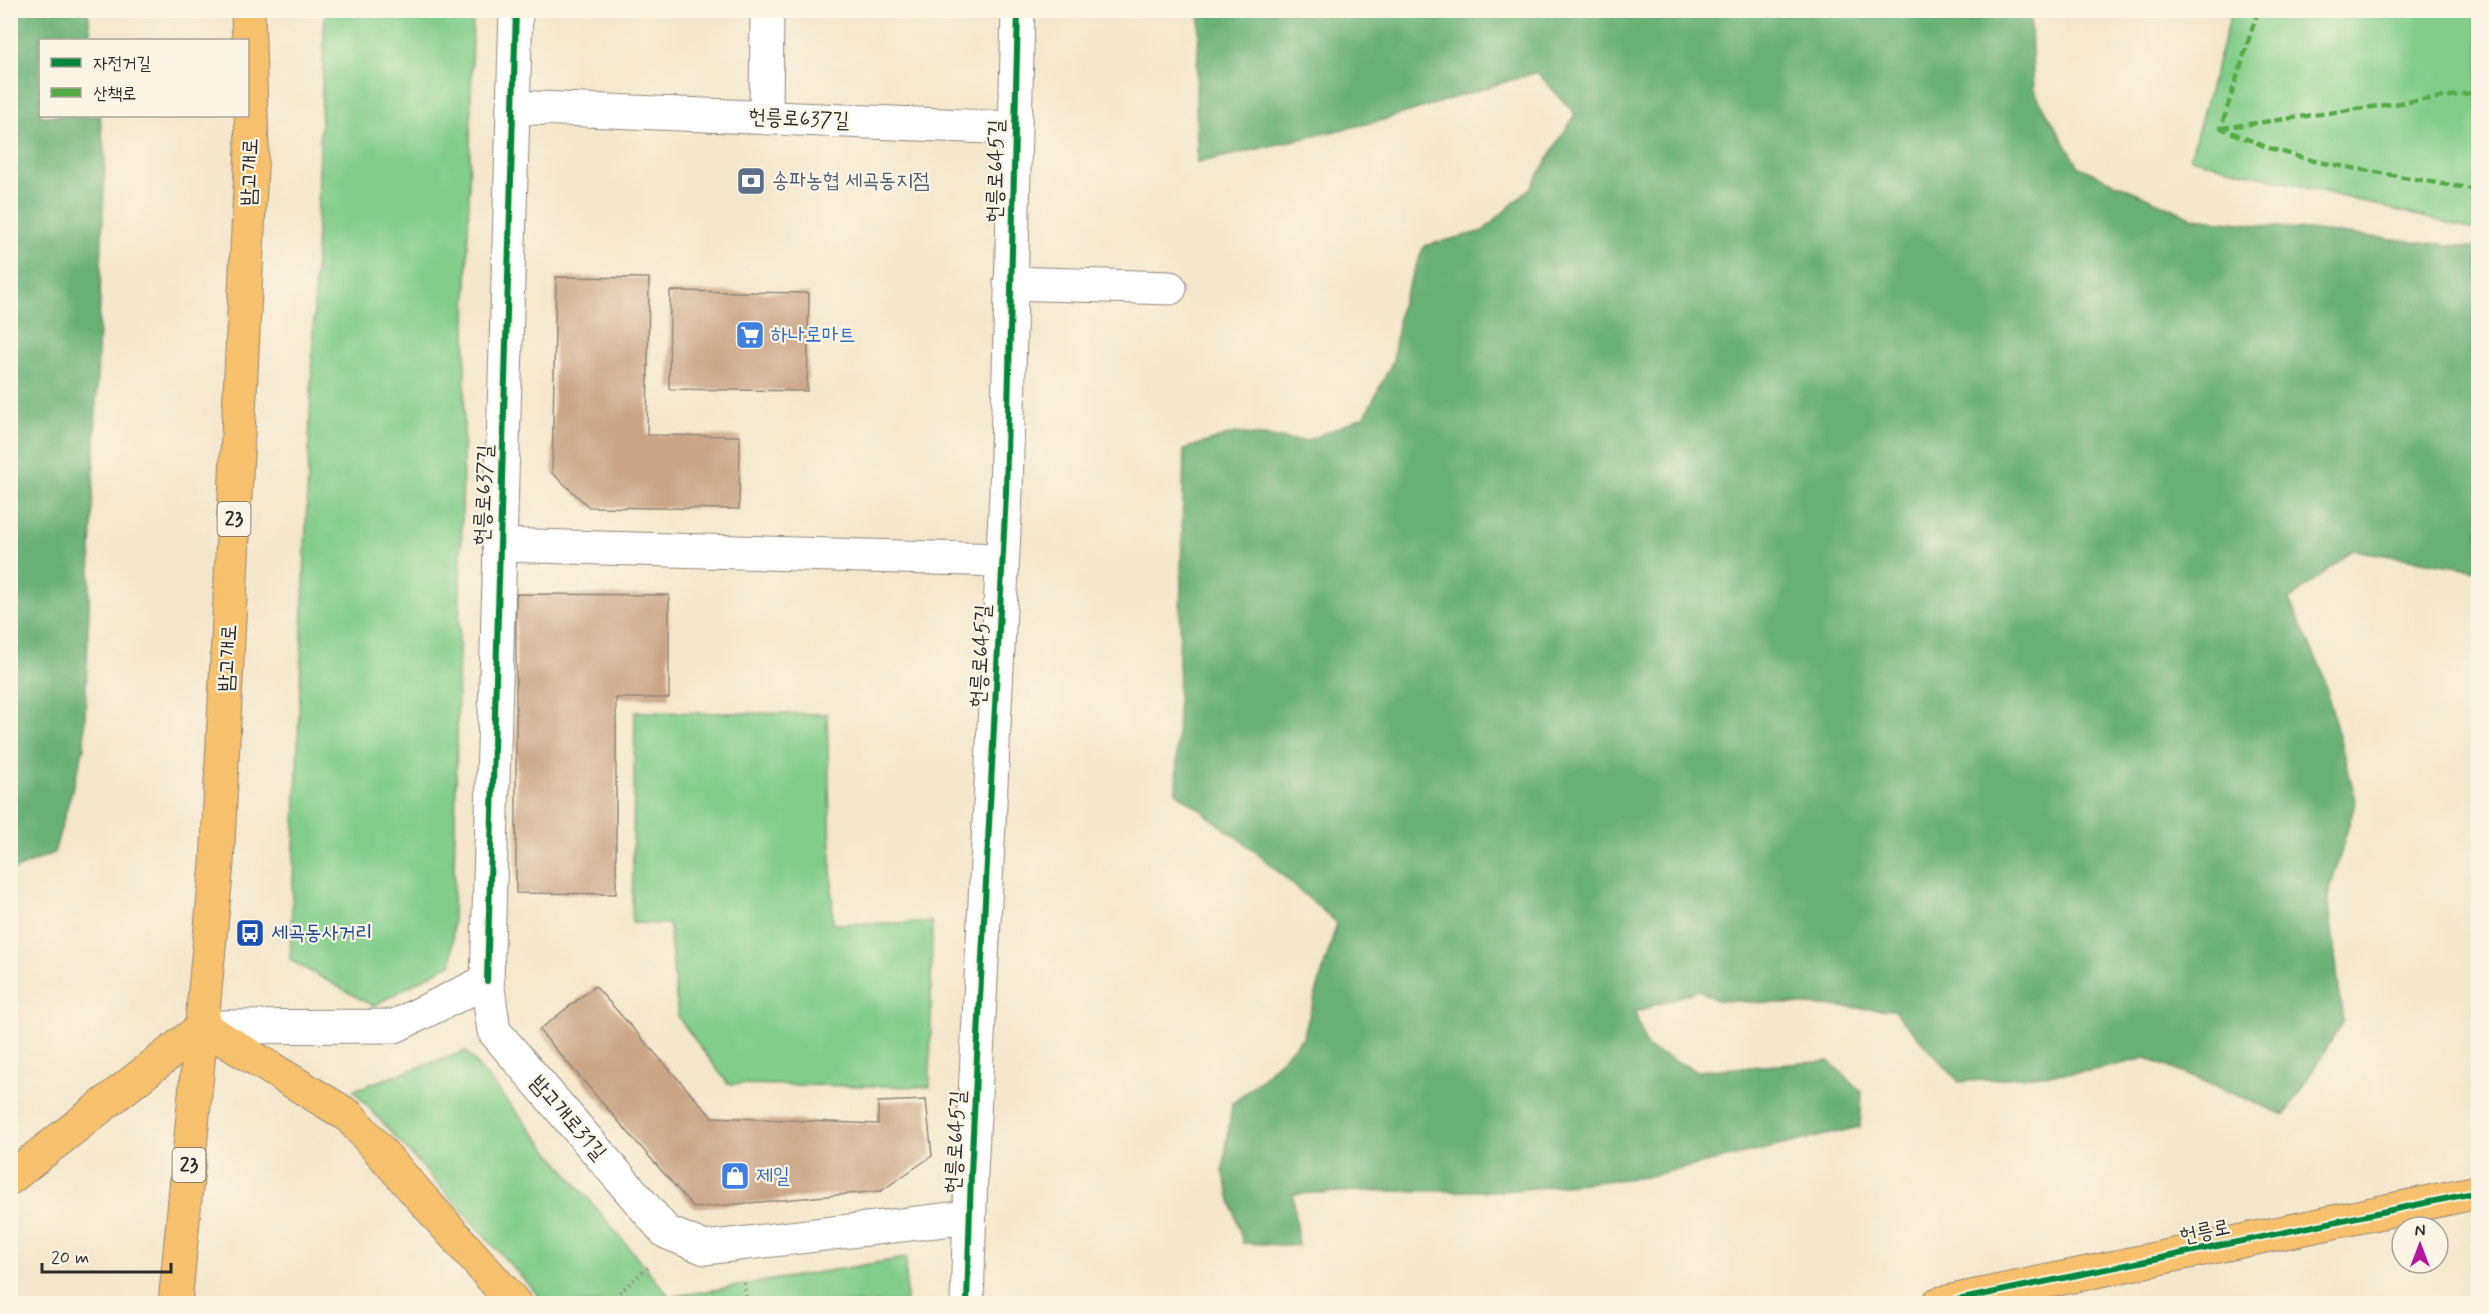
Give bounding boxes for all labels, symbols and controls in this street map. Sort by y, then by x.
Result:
legend [39,39,249,117]
text: 자전거길 [93,52,151,76]
text: 산책로 [93,82,136,106]
street label: 헌릉로637길 [748,103,850,135]
street label: 헌릉로645길 [981,119,1011,223]
street label: 밤고개로 [235,138,265,206]
bank icon: 송파농협 세곡동지점 [735,165,767,197]
place label: 송파농협 세곡동지점 [772,167,930,195]
supermarket icon: 하나로마트 [734,319,766,351]
place label: 하나로마트 [771,321,856,349]
street label: 헌릉로637길 [468,444,500,546]
road number: 23 [218,502,250,536]
street label: 헌릉로645길 [964,604,998,708]
street label: 밤고개로 [212,624,244,692]
bus stop icon: 세곡동사거리 [234,917,266,949]
place label: 세곡동사거리 [271,919,372,947]
street label: 밤고개로31길 [524,1070,613,1166]
street label: 헌릉로645길 [939,1090,973,1194]
road number: 23 [172,1148,206,1182]
shop icon: 제일 [719,1160,751,1192]
place label: 제일 [756,1162,790,1190]
street label: 헌릉로 [2177,1213,2233,1251]
north arrow [2390,1215,2450,1275]
text: N [2415,1221,2425,1242]
scale bar [42,1236,171,1274]
text: 20 m [51,1246,89,1270]

